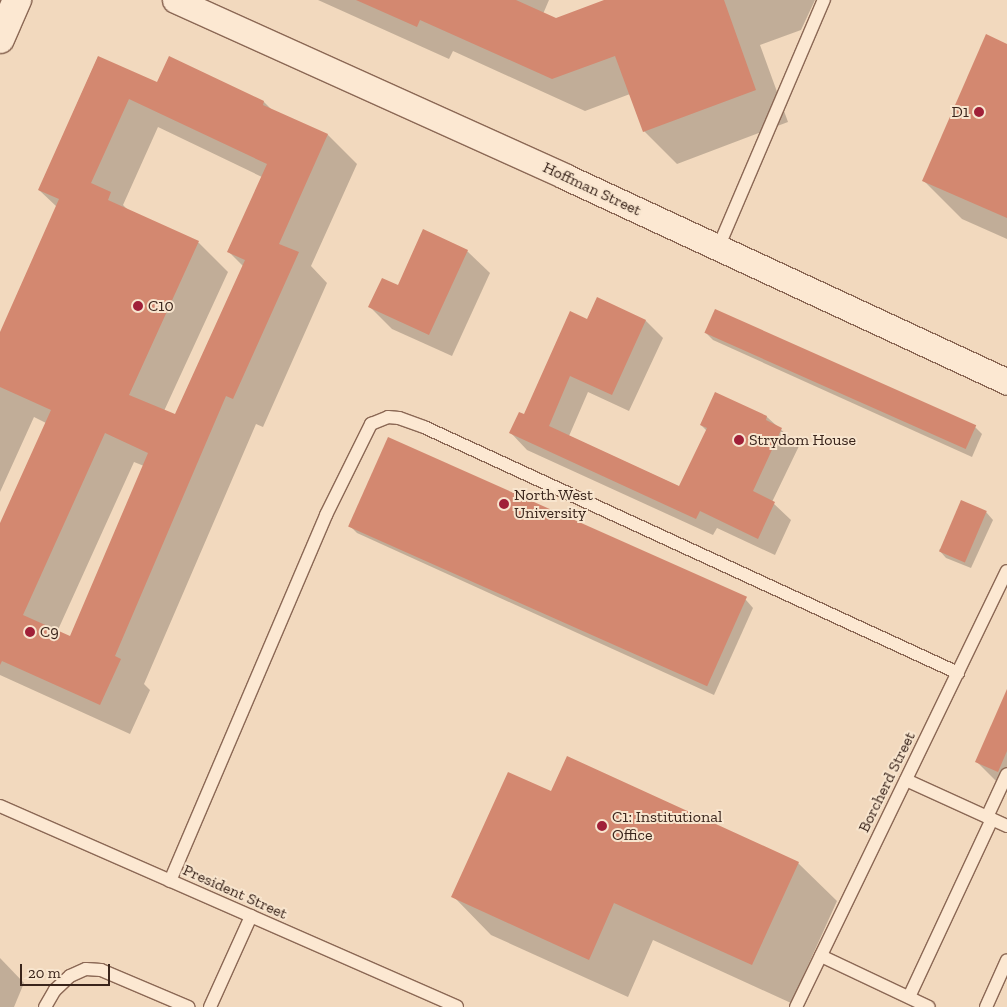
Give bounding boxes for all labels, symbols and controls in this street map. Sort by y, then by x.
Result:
place label: D1 [952,102,969,122]
marker: D1 [973,106,985,118]
street label: Hoffman Street [540,158,644,220]
place label: C10 [148,296,174,316]
marker: C10 [132,300,144,312]
place label: Strydom House [749,430,856,450]
marker: Strydom House [733,434,745,446]
place label: North West University [514,485,594,523]
marker: North West University [498,498,510,510]
place label: C9 [40,622,59,642]
marker: C9 [24,626,36,638]
street label: Borcherd Street [854,728,920,836]
place label: C1: Institutional Office [612,807,722,845]
marker: C1: Institutional Office [596,820,608,832]
street label: President Street [180,860,290,924]
scale bar [22,954,112,986]
text: 20 m [28,964,61,982]

